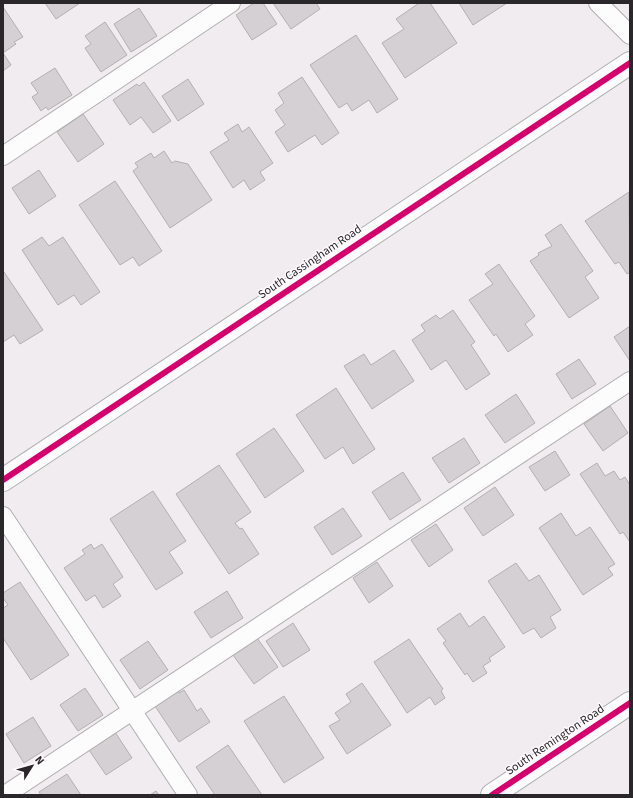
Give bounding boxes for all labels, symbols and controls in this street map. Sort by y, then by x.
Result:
street label: South Cassingham Road [255,221,365,303]
street label: South Remington Road [502,701,608,779]
north arrow [12,746,52,786]
text: N [31,753,48,768]

